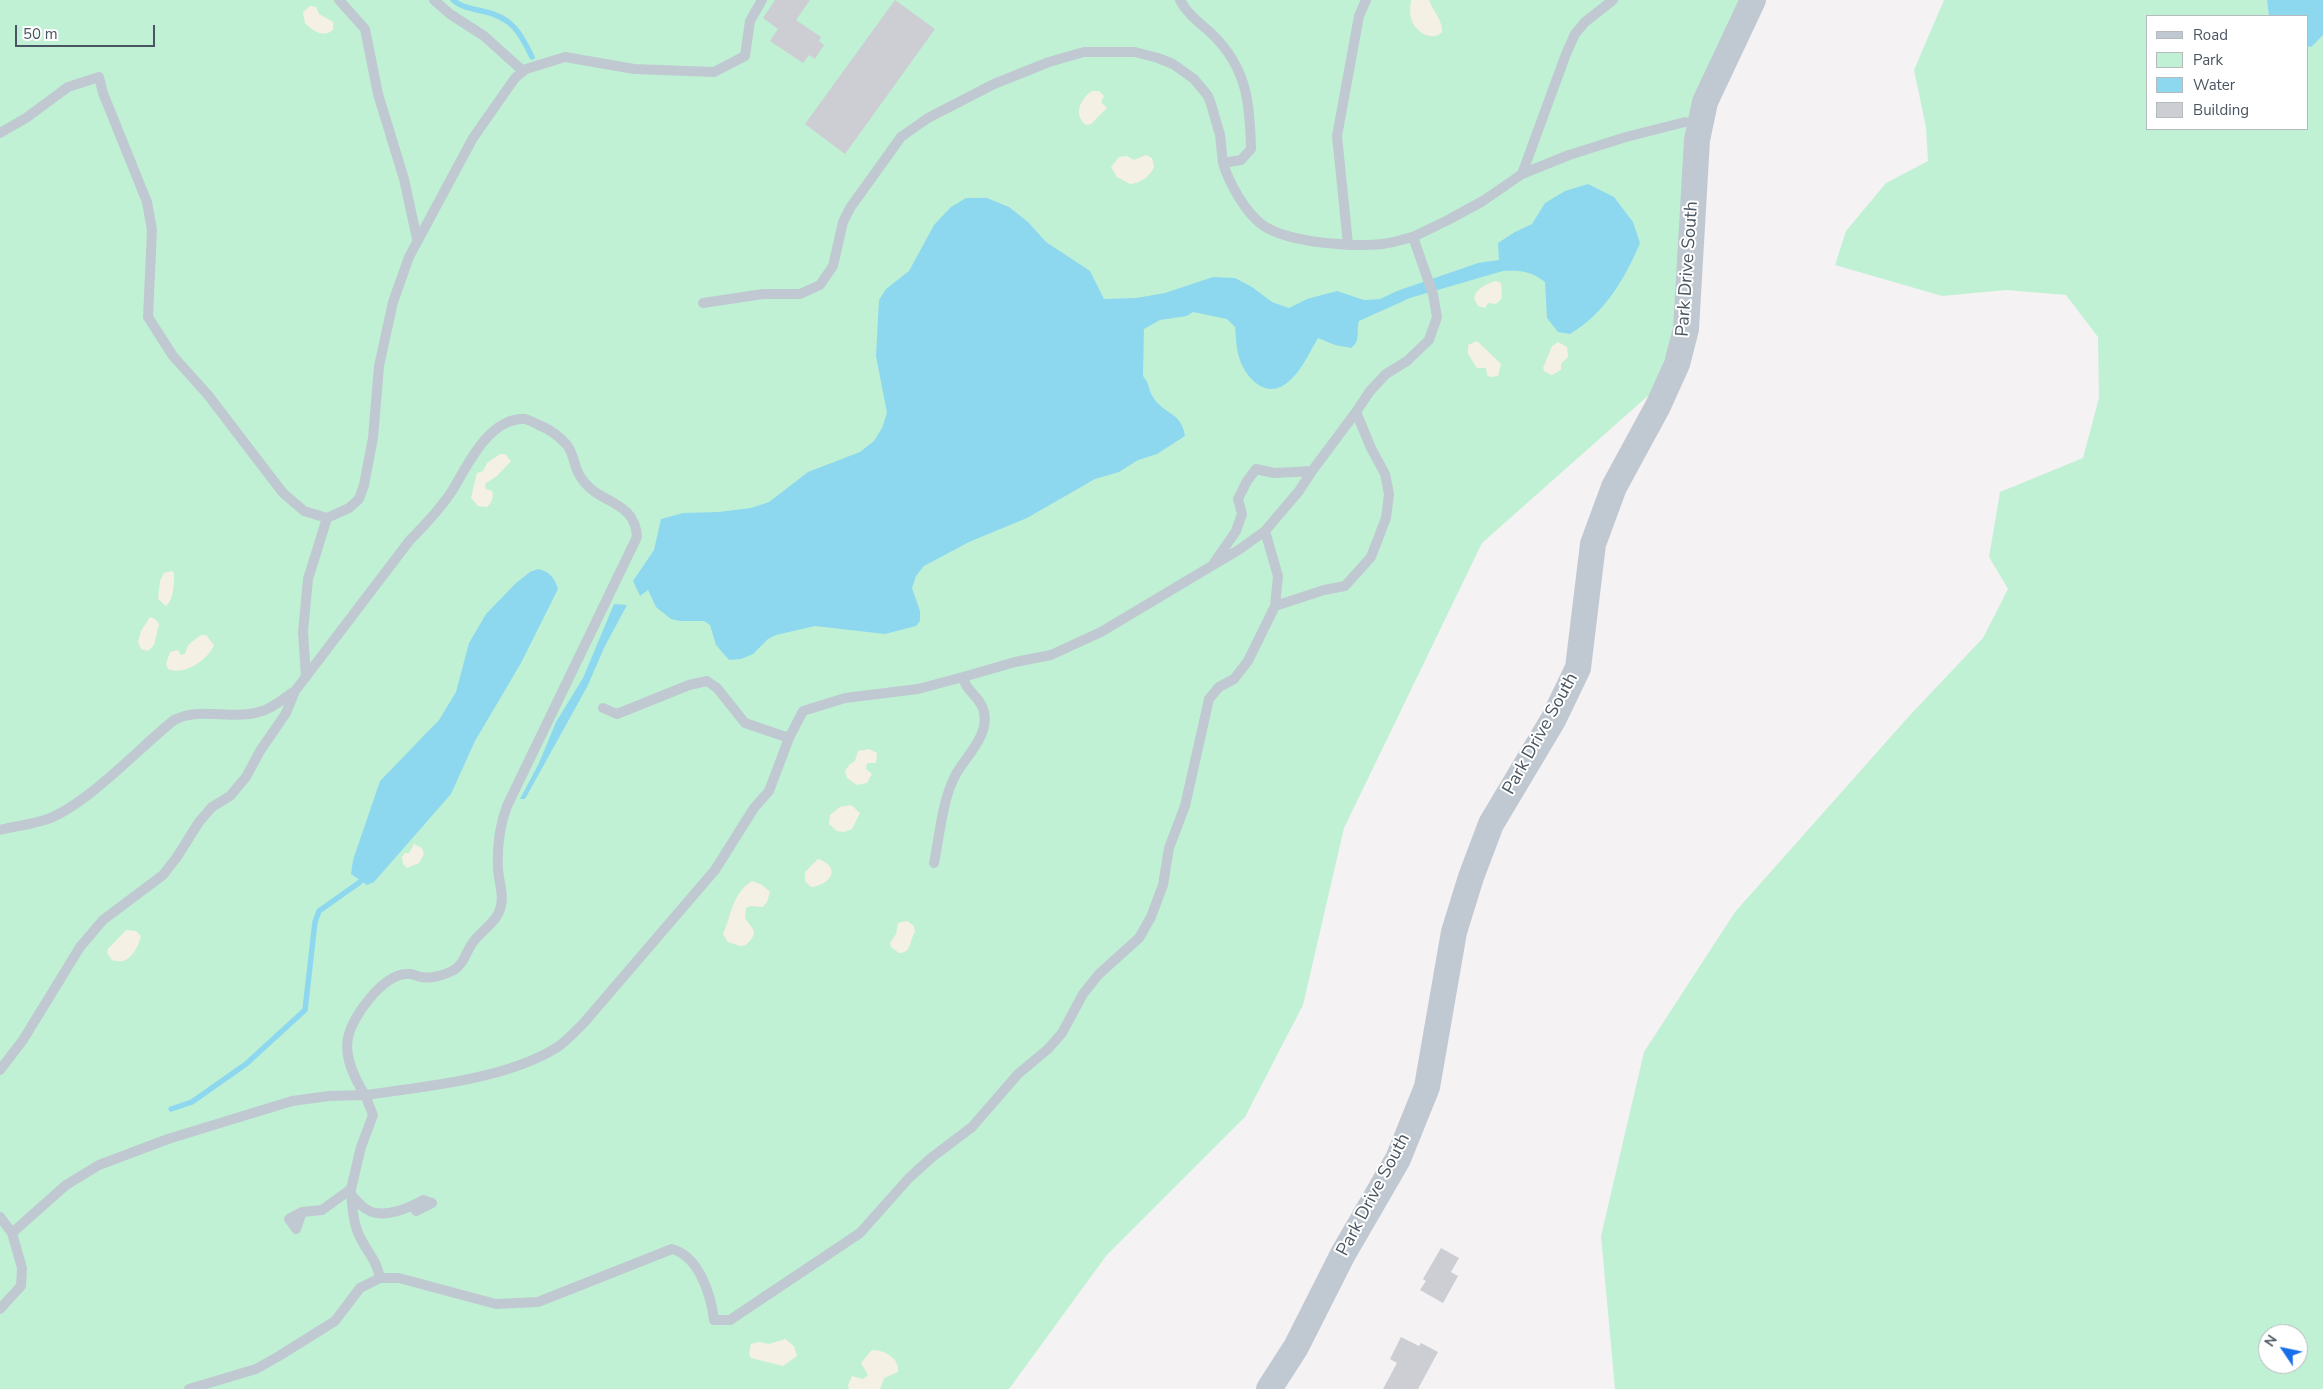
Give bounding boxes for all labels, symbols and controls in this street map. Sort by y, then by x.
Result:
scale bar [18,15,158,47]
legend [2146,15,2308,130]
text: 50 m [23,24,58,44]
text: Road [2193,25,2228,45]
text: Park [2193,50,2223,70]
text: Water [2193,75,2235,95]
text: Building [2193,100,2249,120]
street label: Park Drive South [1672,201,1704,337]
street label: Park Drive South [1499,669,1583,799]
street label: Park Drive South [1333,1130,1415,1260]
north arrow [2258,1324,2308,1374]
text: N [2260,1331,2282,1351]

